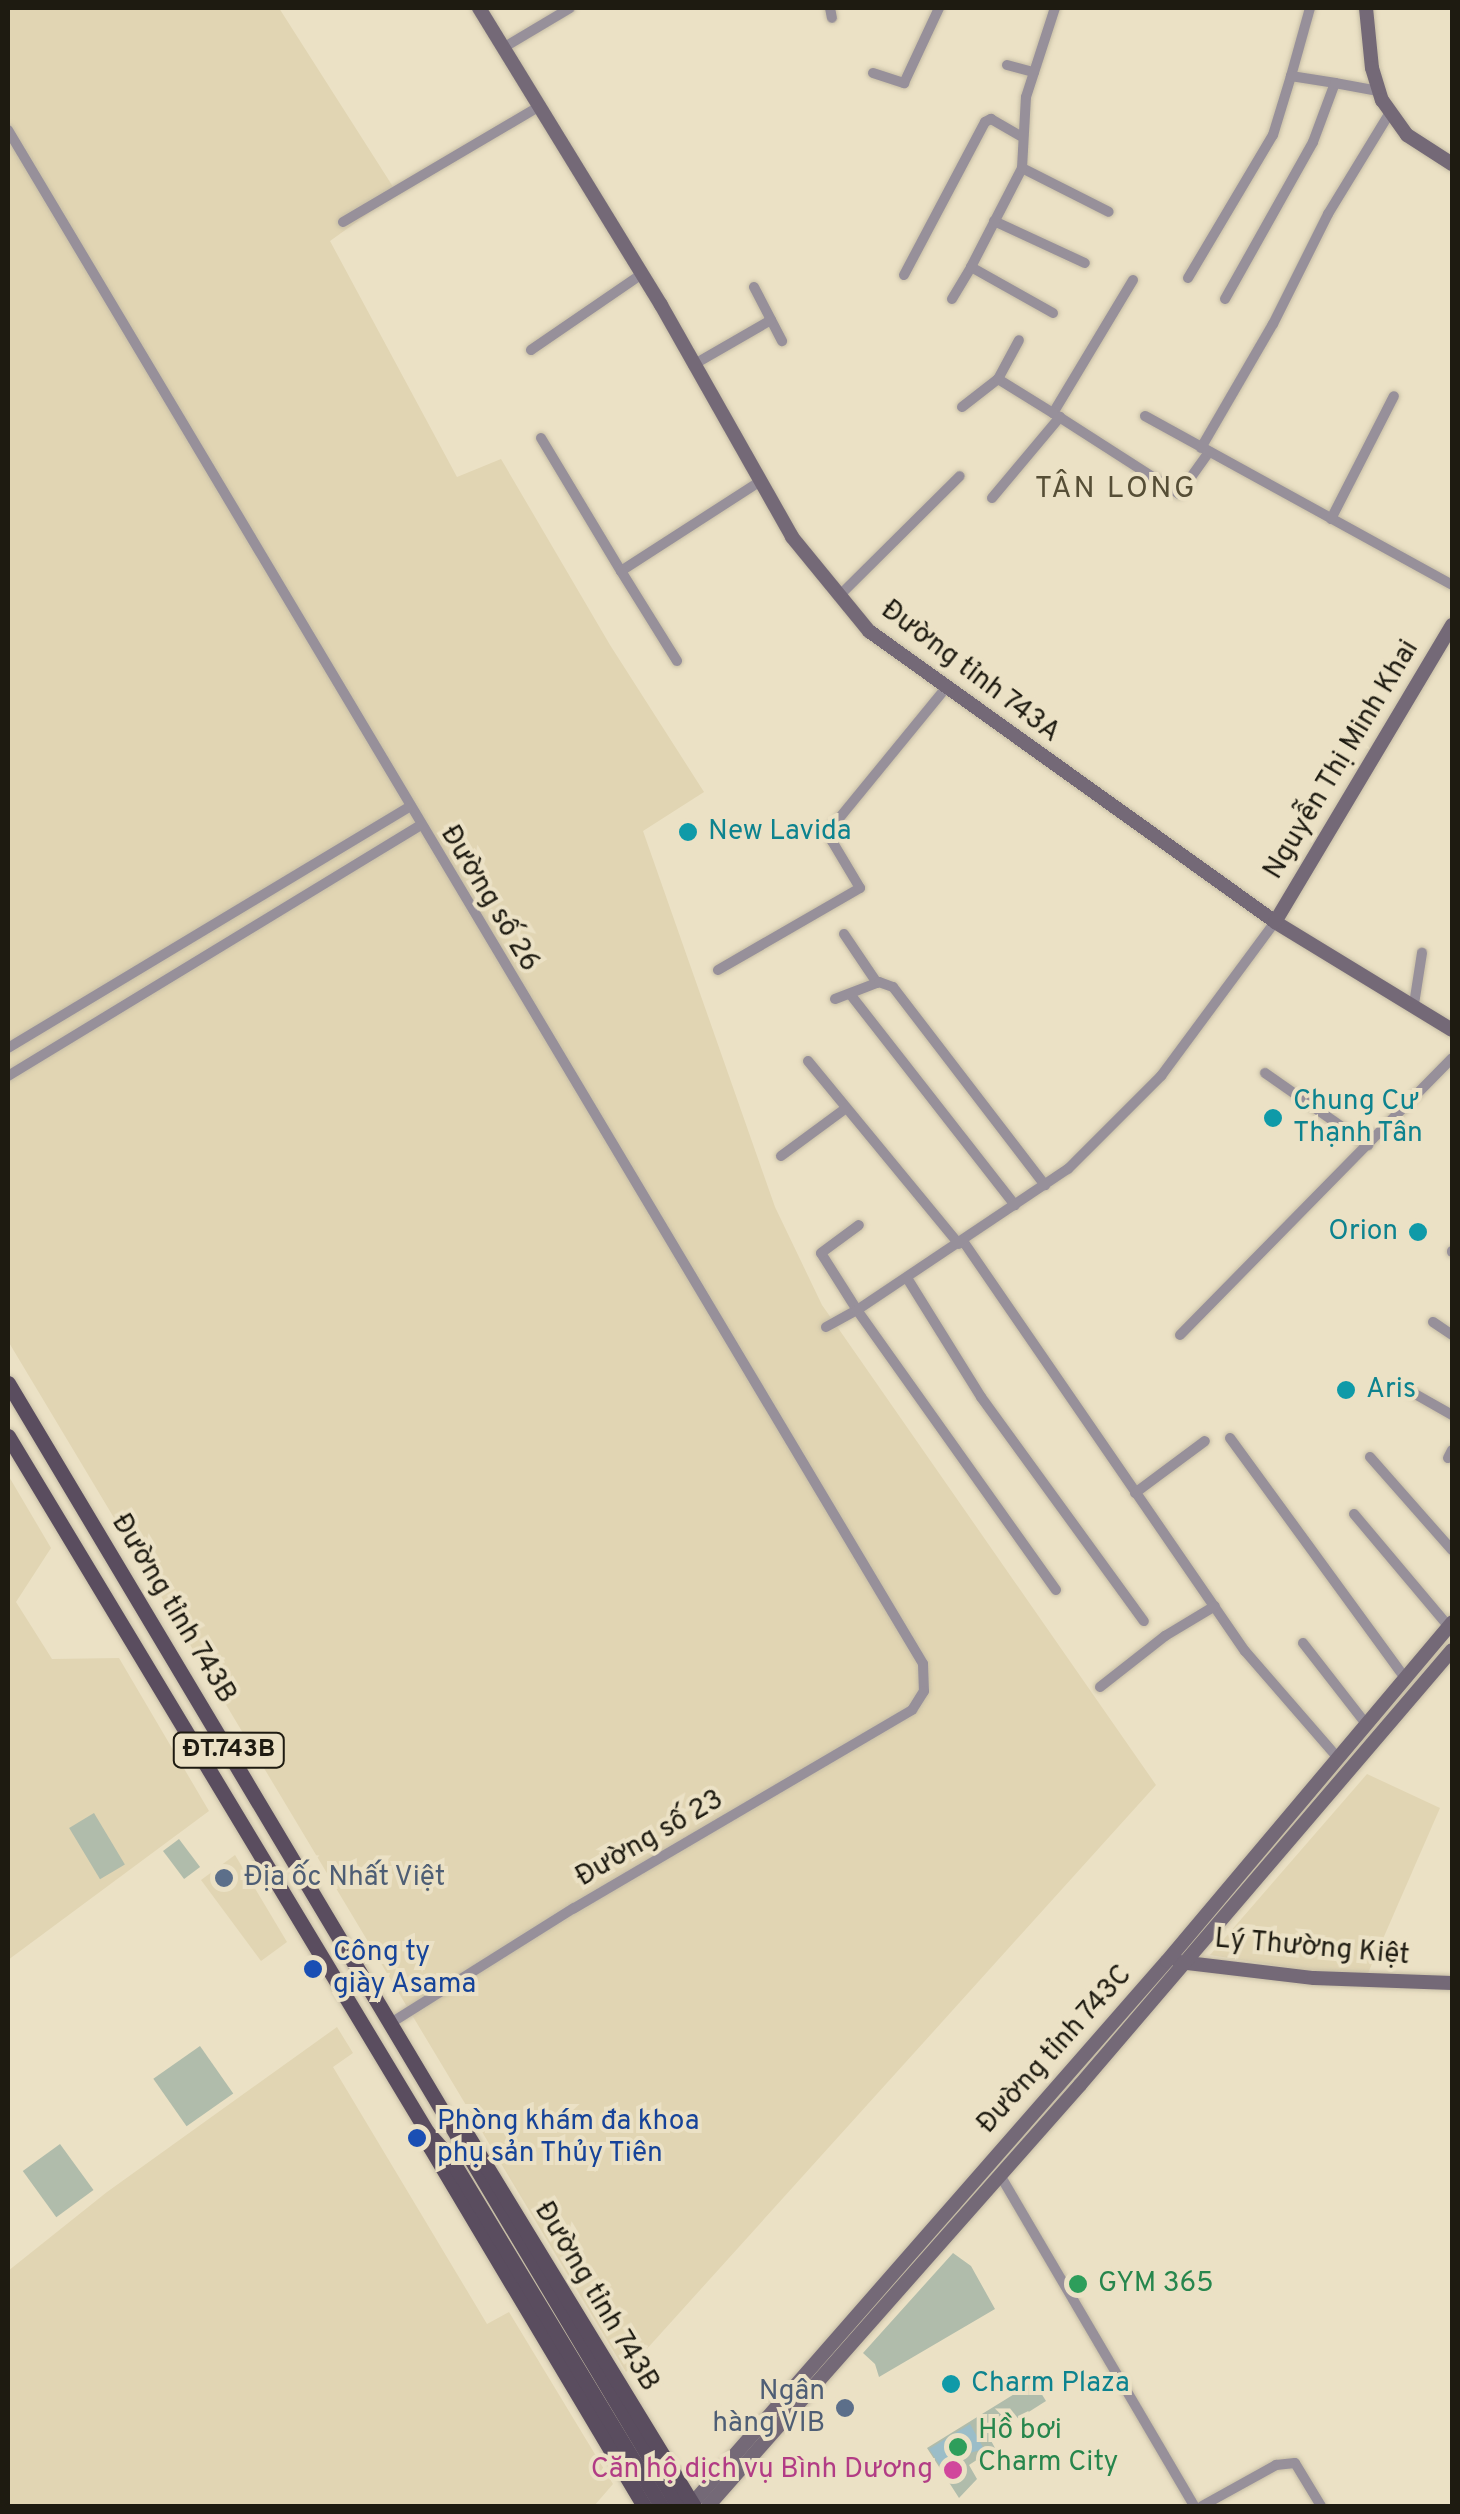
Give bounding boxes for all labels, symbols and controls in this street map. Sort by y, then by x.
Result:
district label: TÂN LONG [1035,472,1197,508]
street label: Đường tỉnh 743A [873,593,1067,751]
street label: Nguyễn Thị Minh Khai [1257,634,1427,886]
place label: New Lavida [708,815,851,849]
street label: Đường số 26 [432,820,546,978]
marker: New Lavida [677,821,699,843]
place label: Chung Cư Thạnh Tân [1293,1085,1424,1151]
marker: Chung Cư Thạnh Tân [1262,1107,1284,1129]
place label: Orion [1328,1215,1398,1249]
marker: Orion [1407,1221,1429,1243]
place label: Aris [1366,1373,1416,1407]
marker: Aris [1335,1379,1357,1401]
street label: Đường tỉnh 743B [103,1508,243,1710]
road number: ĐT.743B [172,1730,286,1770]
street label: Đường số 23 [570,1783,730,1895]
place label: Địa ốc Nhất Việt [244,1861,446,1895]
marker: Địa ốc Nhất Việt [213,1867,235,1889]
street label: Lý Thường Kiệt [1213,1923,1411,1973]
place label: Công ty giày Asama [333,1936,477,2002]
marker: Công ty giày Asama [302,1958,324,1980]
street label: Đường tỉnh 743C [970,1959,1140,2141]
place label: Phòng khám đa khoa phụ sản Thủy Tiên [437,2105,699,2171]
marker: Phòng khám đa khoa phụ sản Thủy Tiên [406,2127,428,2149]
street label: Đường tỉnh 743B [526,2196,666,2398]
place label: GYM 365 [1098,2267,1214,2301]
marker: GYM 365 [1067,2273,1089,2295]
place label: Charm Plaza [971,2367,1130,2401]
marker: Charm Plaza [940,2373,962,2395]
place label: Ngân hàng VIB [711,2375,825,2441]
marker: Ngân hàng VIB [834,2397,856,2419]
place label: Hồ bơi Charm City [978,2414,1118,2480]
marker: Hồ bơi Charm City [947,2436,969,2458]
place label: Căn hộ dịch vụ Bình Dương [591,2453,933,2487]
marker: Căn hộ dịch vụ Bình Dương [942,2459,964,2481]

